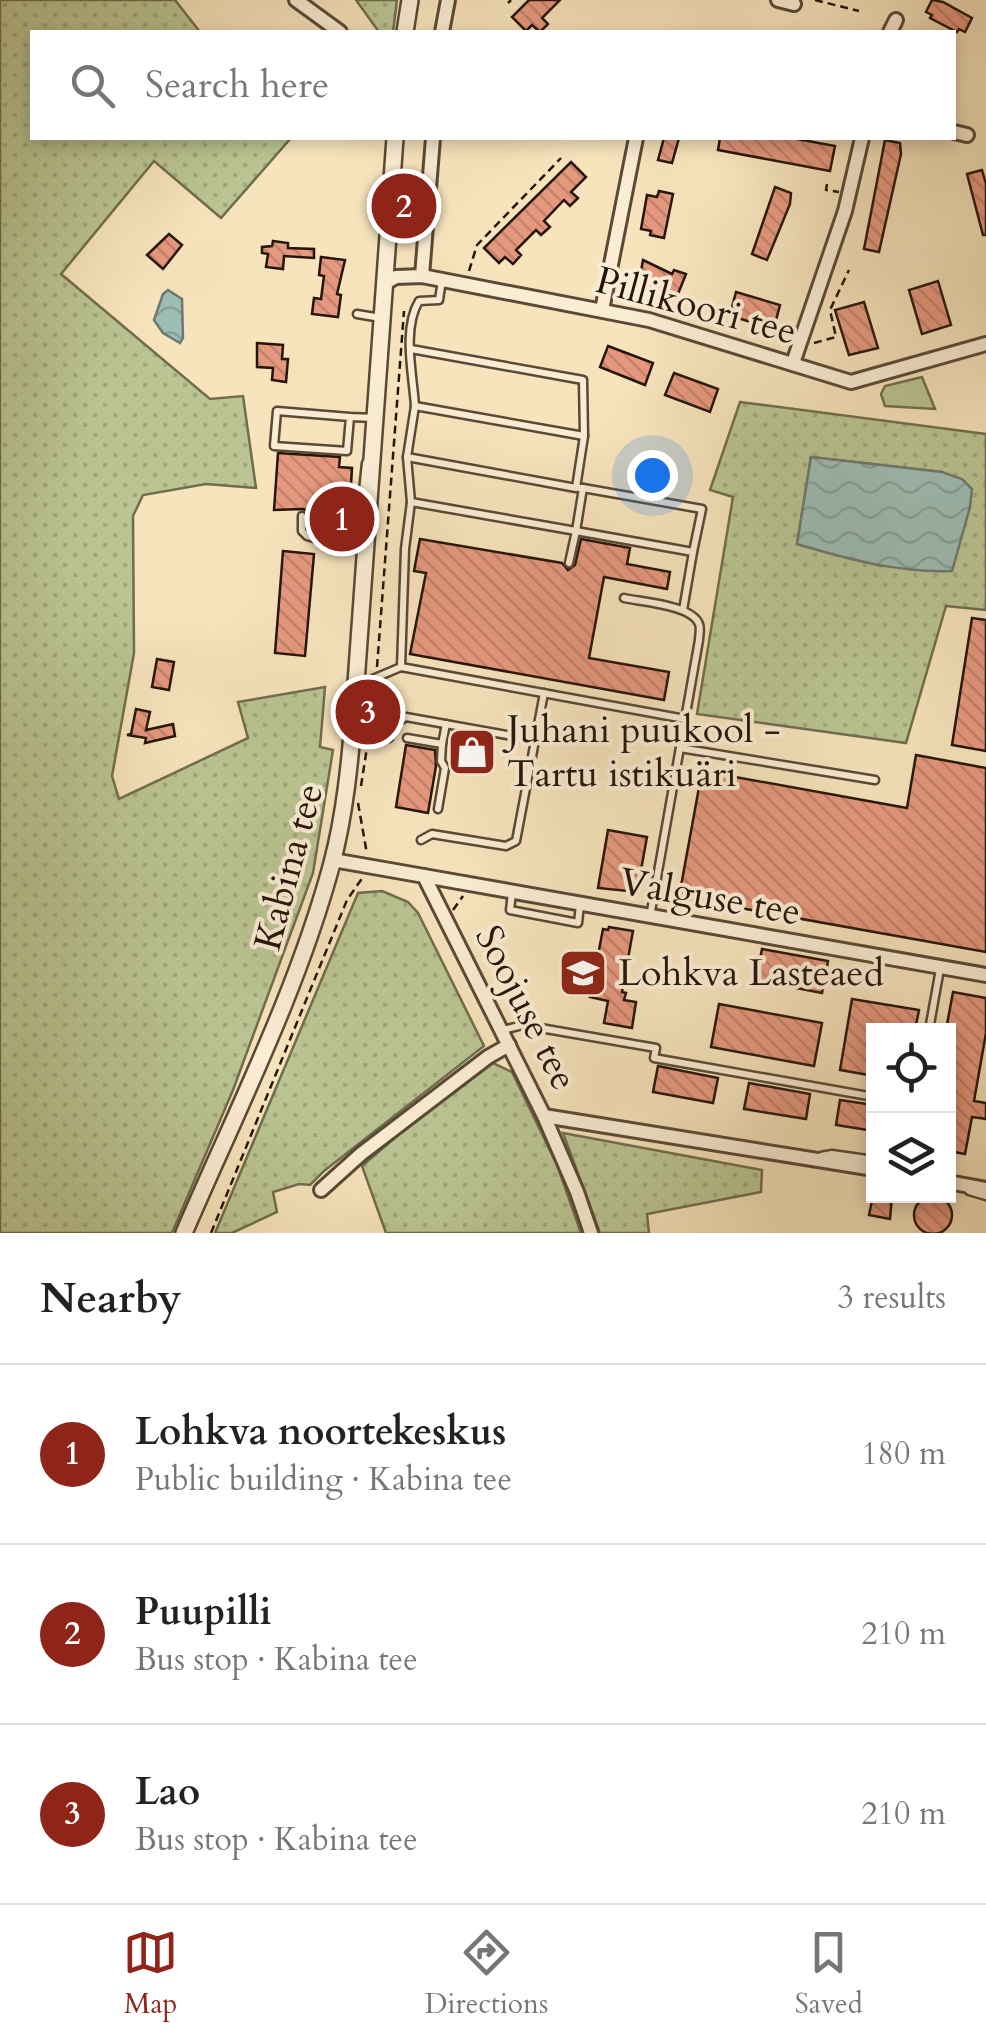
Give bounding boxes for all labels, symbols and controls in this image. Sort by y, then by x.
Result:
search box [30,30,956,140]
icon: search [65,58,120,113]
text: Search here [145,59,329,111]
pin: 2 [372,168,436,244]
street label: Pillikoori tee [590,254,802,358]
your location [627,450,678,501]
pin: 1 [310,482,374,556]
pin: 3 [336,674,400,750]
place label: Juhani puukool - Tartu istikuäri [502,704,781,800]
shop icon: Juhani puukool - Tartu istikuäri [446,726,498,778]
street label: Kabina tee [242,778,336,956]
street label: Valguse tee [615,856,805,938]
street label: Soojuse tee [462,917,590,1099]
school or university icon: Lohkva Lasteaed [557,947,609,999]
place label: Lohkva Lasteaed [618,947,884,999]
map controls [866,1023,956,1203]
button: locate [866,1023,956,1113]
button: layers [866,1113,956,1203]
text: Nearby [40,1270,182,1327]
text: 3 results [838,1276,946,1320]
text: Lohkva noortekeskus [135,1406,506,1458]
text: 1 [64,1432,81,1476]
text: 180 m [861,1432,946,1476]
text: Public building · Kabina tee [135,1458,512,1502]
text: Puupilli [135,1586,272,1638]
text: 2 [64,1612,81,1656]
text: 210 m [861,1612,946,1656]
text: Bus stop · Kabina tee [135,1638,418,1682]
text: Lao [135,1766,200,1818]
text: 3 [64,1792,81,1836]
text: 210 m [861,1792,946,1836]
text: Bus stop · Kabina tee [135,1818,418,1862]
tab: Map [123,1925,178,2023]
tab: Directions [425,1925,548,2023]
tab: Saved [795,1925,863,2023]

